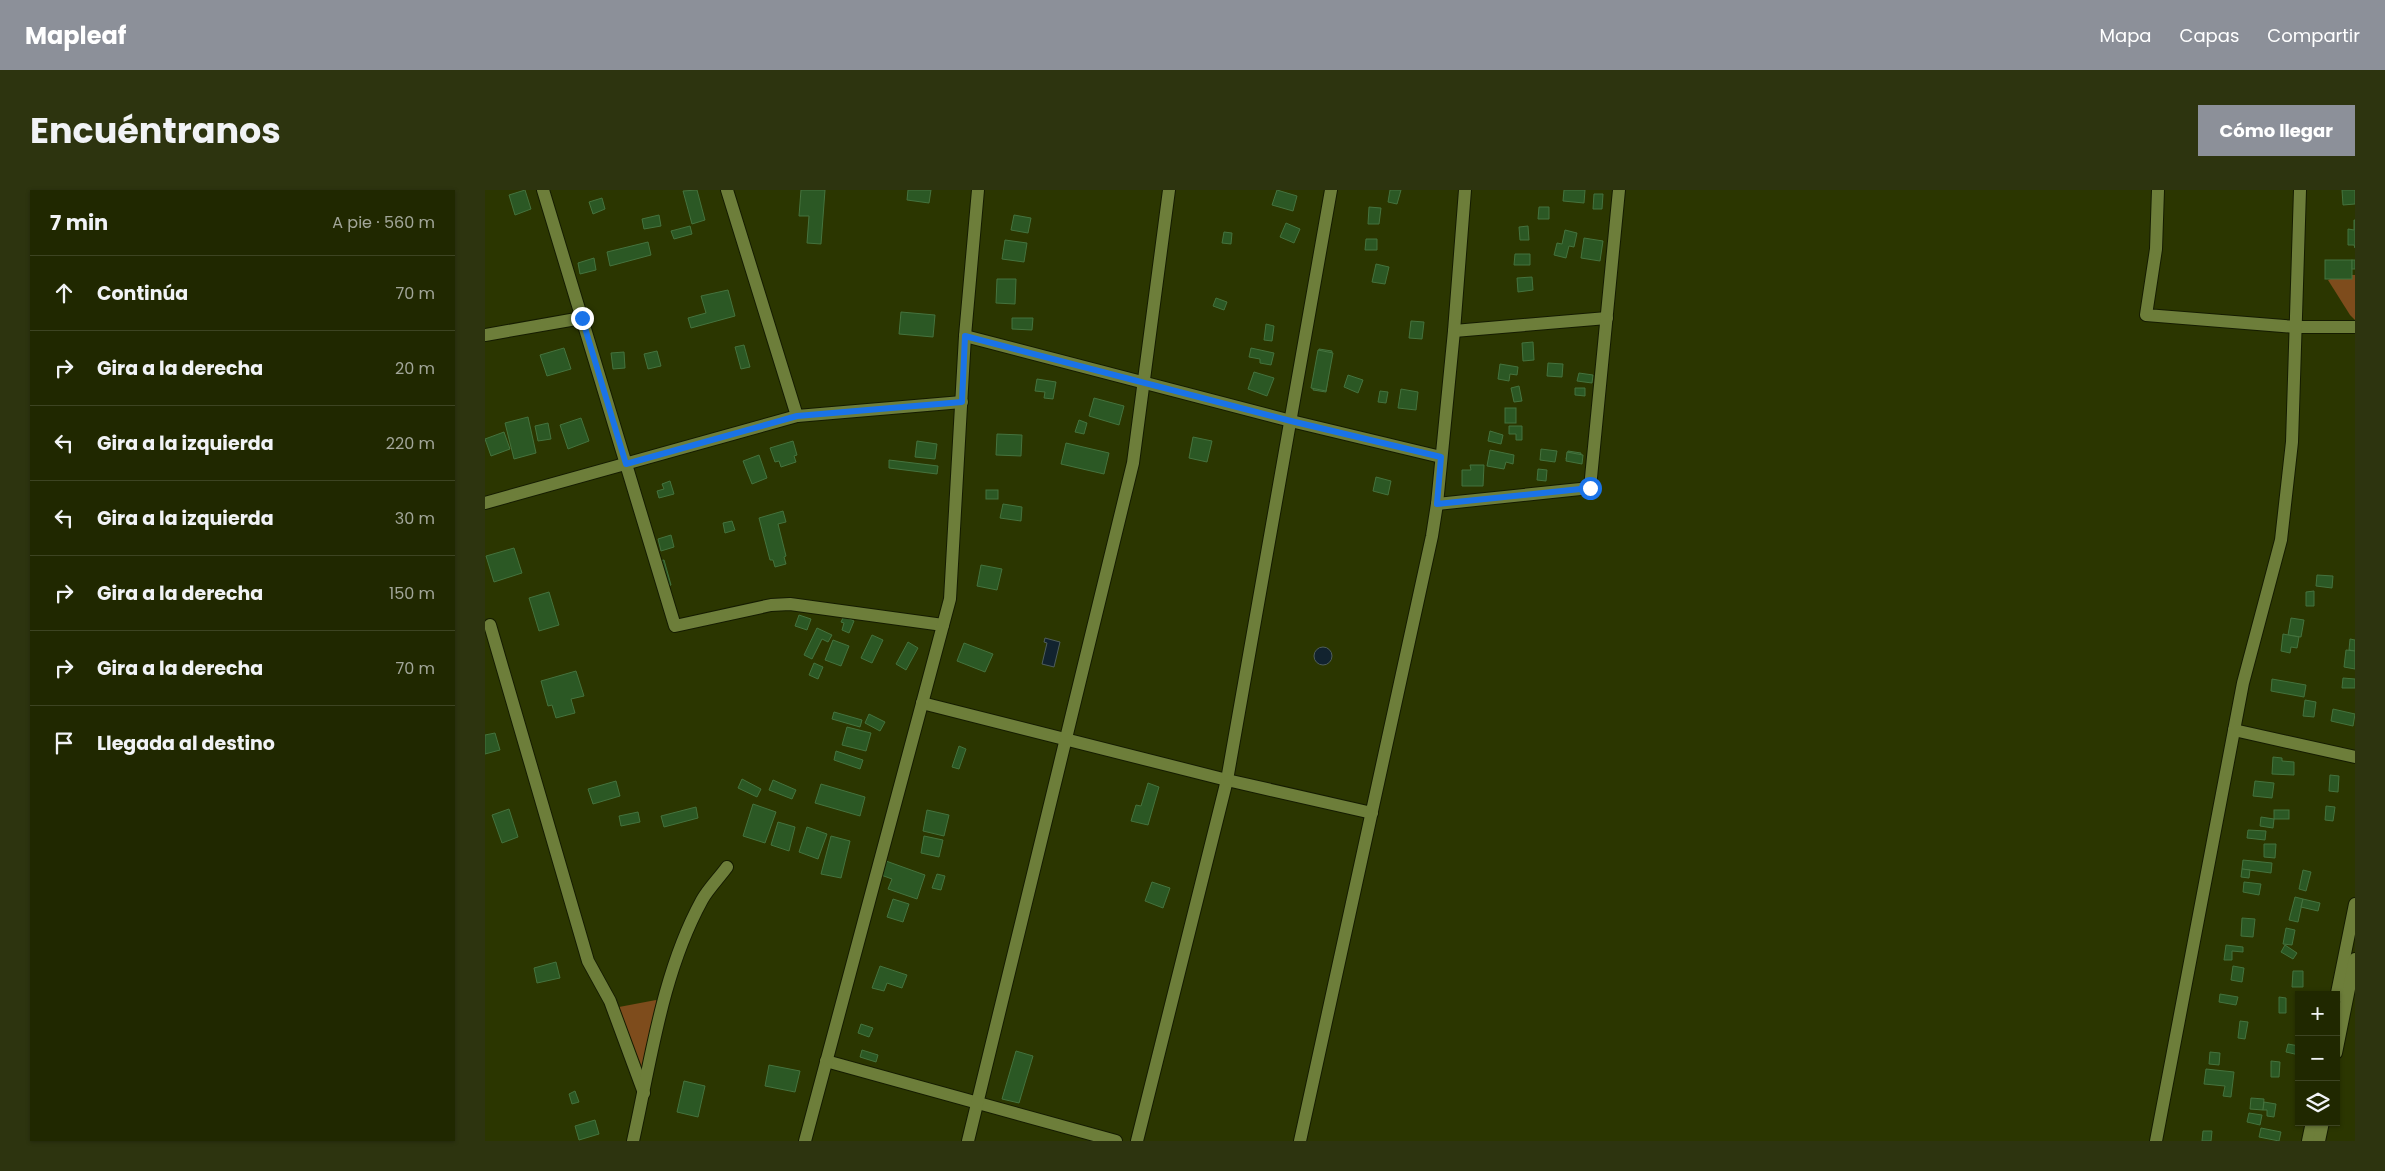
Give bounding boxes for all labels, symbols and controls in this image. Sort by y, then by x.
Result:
text: Mapleaf [25,19,126,52]
text: Mapa [2099,23,2152,48]
text: Capas [2180,23,2239,48]
text: Compartir [2267,23,2360,48]
button: Cómo llegar [2198,105,2355,156]
text: Encuéntranos [30,106,281,155]
text: 7 min [50,208,108,237]
text: A pie · 560 m [332,211,435,234]
icon: ahead [50,279,78,307]
text: Continúa [97,280,188,307]
text: 70 m [395,282,435,305]
route end [571,307,594,330]
icon: right [50,354,78,382]
text: Gira a la derecha [97,355,263,382]
text: 20 m [395,357,435,380]
icon: left [50,429,78,457]
text: Gira a la izquierda [97,430,274,457]
text: 220 m [386,432,435,455]
route start [1579,477,1602,500]
icon: left [50,504,78,532]
text: Gira a la izquierda [97,505,274,532]
text: 30 m [395,507,435,530]
icon: right [50,579,78,607]
text: Gira a la derecha [97,580,263,607]
text: 150 m [389,582,435,605]
icon: right [50,654,78,682]
text: Gira a la derecha [97,655,263,682]
text: 70 m [395,657,435,680]
icon: arrive [50,729,78,757]
text: Llegada al destino [97,730,275,757]
map controls [2295,991,2340,1126]
button: + [2295,991,2340,1036]
button: − [2295,1036,2340,1081]
button: layers [2295,1081,2340,1126]

